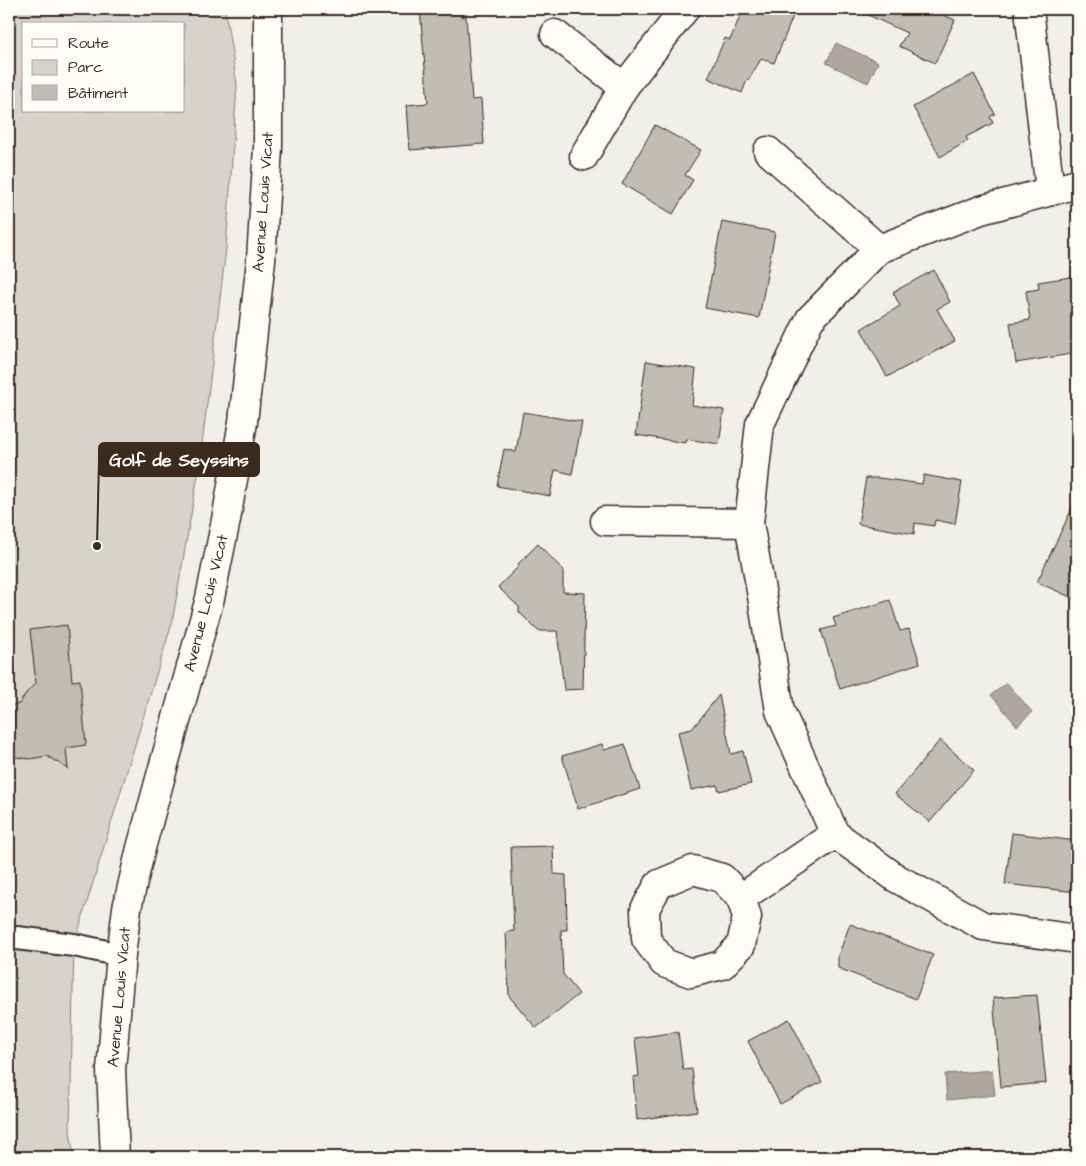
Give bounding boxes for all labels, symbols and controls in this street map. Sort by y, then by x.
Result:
legend [22,22,185,112]
text: Route [68,33,109,54]
text: Parc [68,57,103,78]
text: Bâtiment [68,83,128,104]
street label: Avenue Louis Vicat [247,131,279,273]
callout: Golf de Seyssins [99,443,259,476]
text: Golf de Seyssins [109,448,249,474]
street label: Avenue Louis Vicat [178,532,234,674]
street label: Avenue Louis Vicat [102,925,136,1068]

